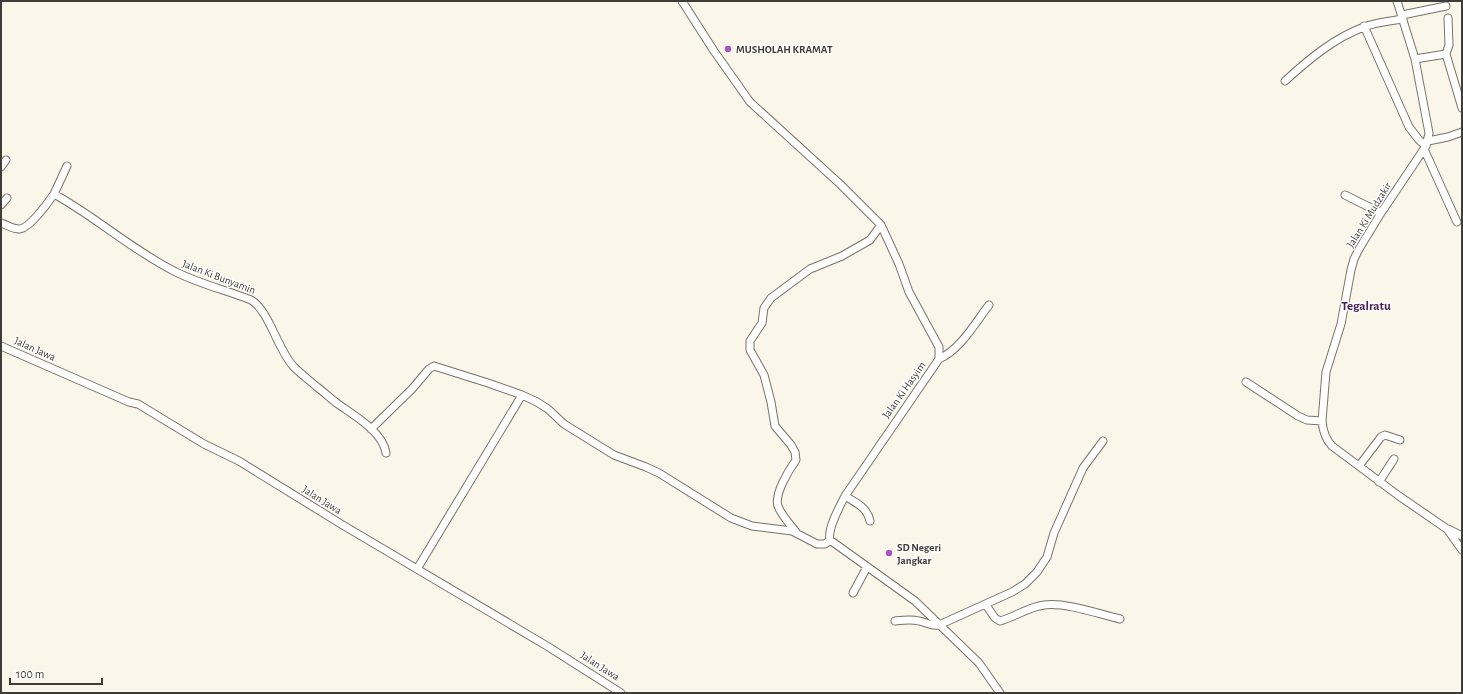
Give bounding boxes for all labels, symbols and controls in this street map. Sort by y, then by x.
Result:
marker: MUSHOLAH KRAMAT [723,44,733,54]
place label: MUSHOLAH KRAMAT [736,44,833,55]
street label: Jalan Ki Mudzakir [1345,180,1394,250]
street label: Jalan Ki Bunyamin [181,258,257,296]
district label: Tegalratu [1341,300,1391,313]
street label: Jalan Jawa [13,335,57,363]
street label: Jalan Ki Hasyim [880,359,928,420]
street label: Jalan Jawa [300,484,344,516]
place label: SD Negeri Jangkar [897,542,941,566]
marker: SD Negeri Jangkar [884,548,894,558]
street label: Jalan Jawa [579,649,621,683]
scale bar [10,660,102,686]
text: 100 m [16,668,44,680]

